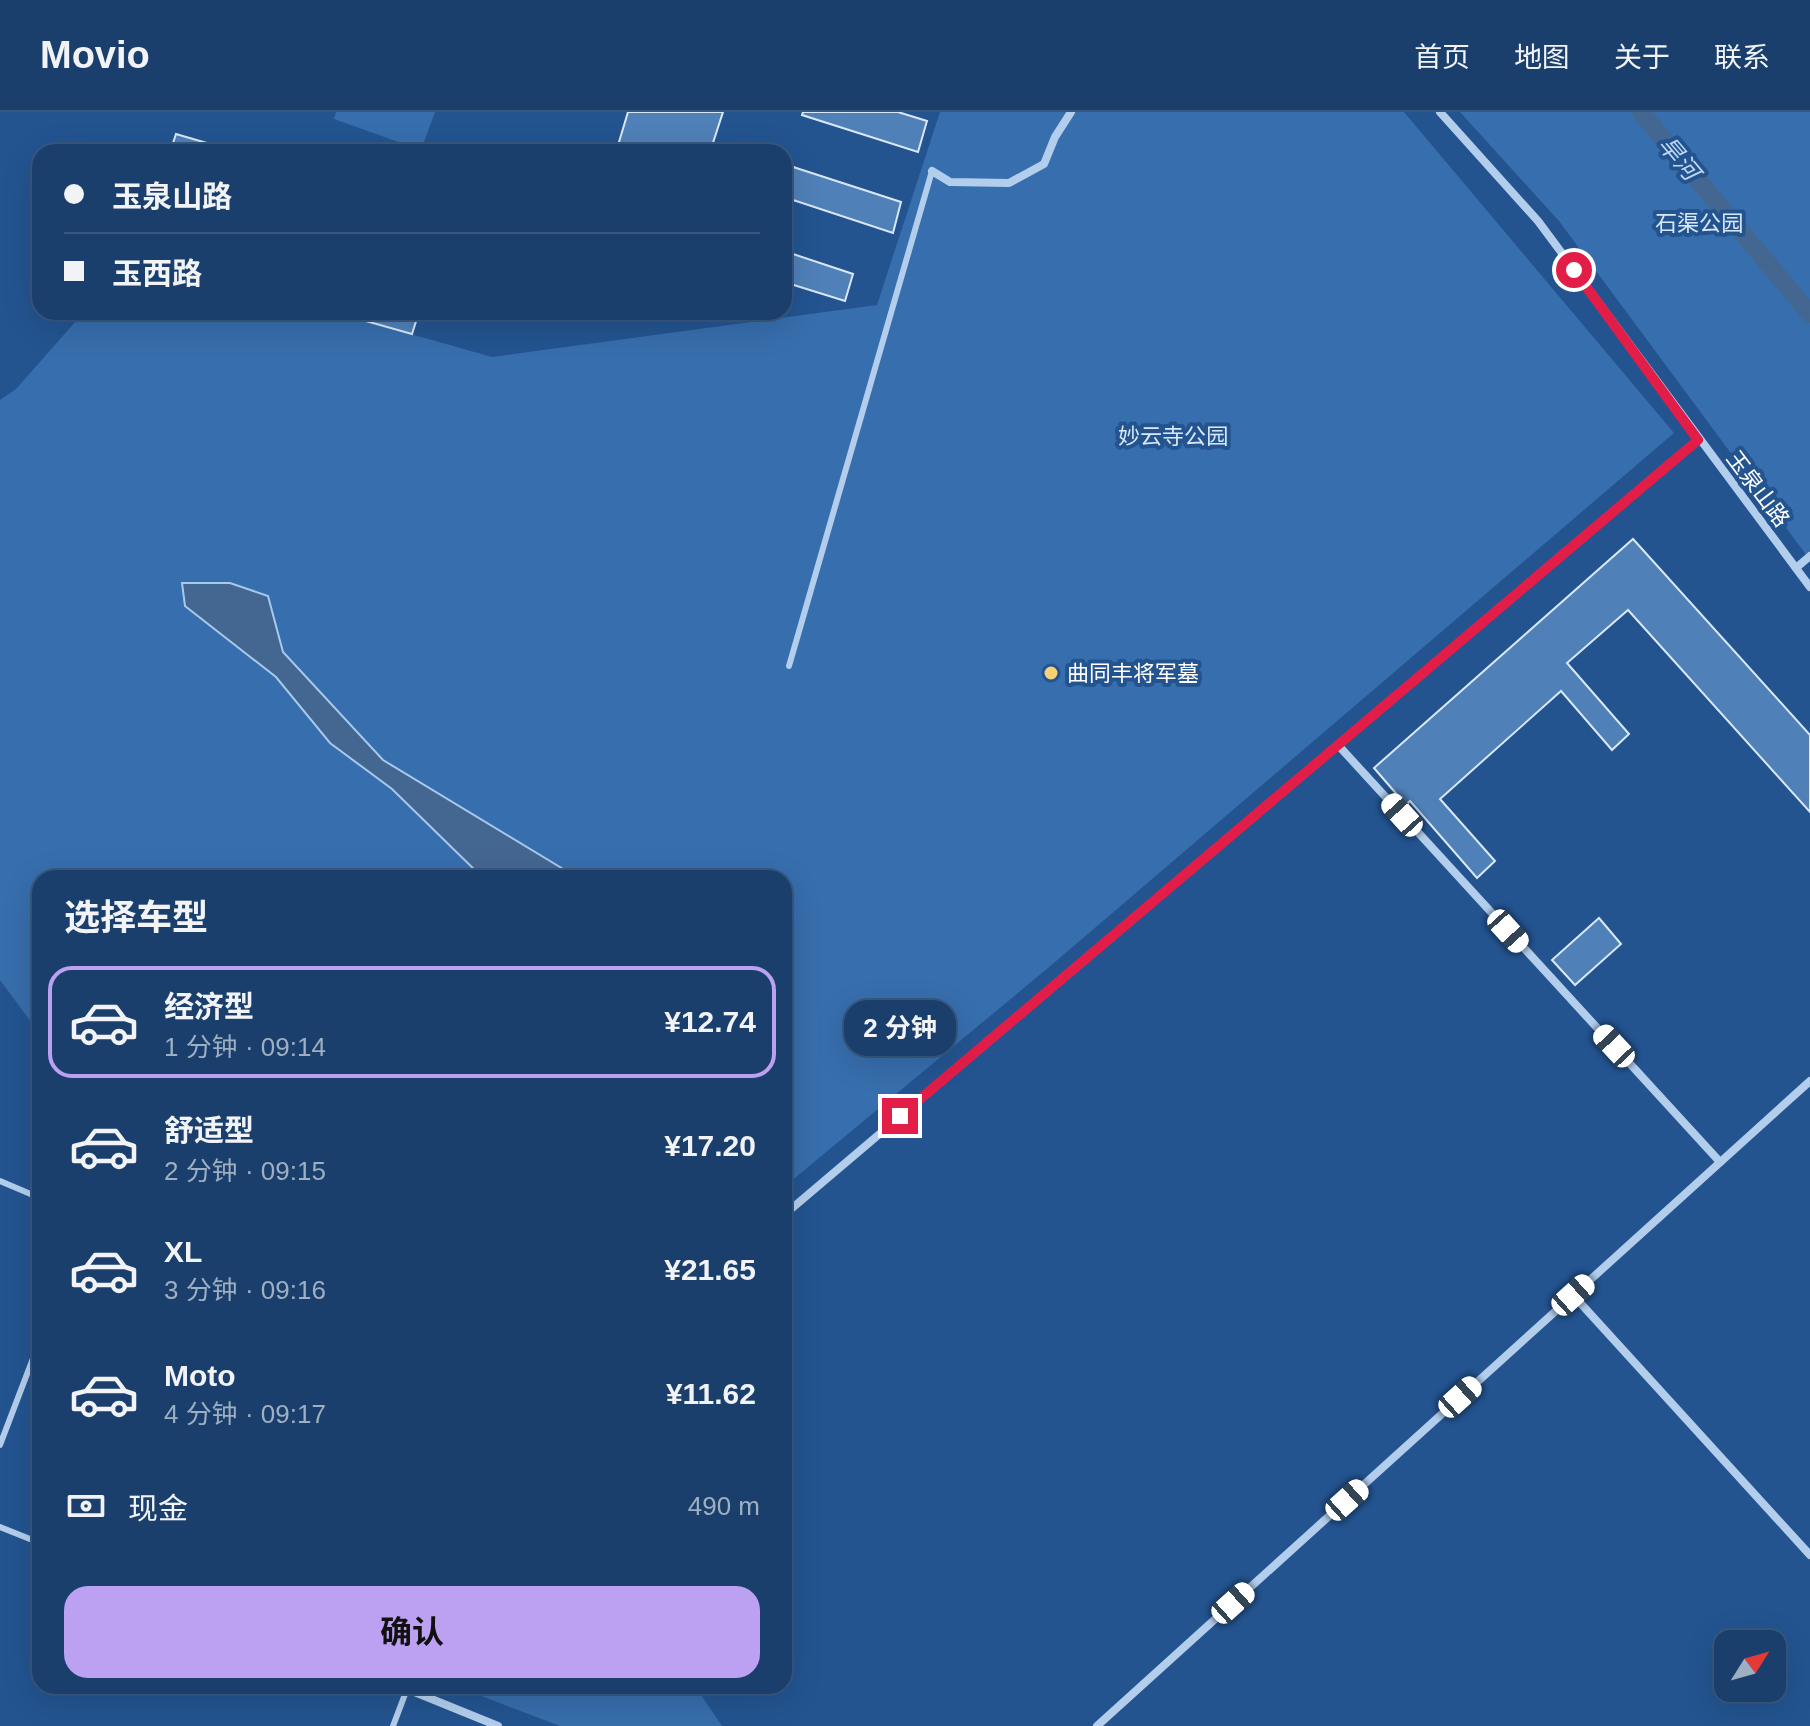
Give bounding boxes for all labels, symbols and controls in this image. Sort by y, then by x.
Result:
text: Movio [40,34,150,76]
text: 首页 [1414,42,1470,73]
text: 地图 [1514,42,1570,73]
text: 关于 [1614,42,1670,73]
text: 联系 [1714,42,1770,73]
water label: 旱河 [1653,131,1707,188]
text: 玉泉山路 [112,180,232,213]
park label: 石渠公园 [1655,211,1743,236]
route start [1556,252,1592,288]
text: 玉西路 [112,257,202,290]
park label: 妙云寺公园 [1118,424,1228,449]
street label: 玉泉山路 [1722,446,1794,532]
place label: 曲同丰将军墓 [1067,661,1199,686]
marker: 曲同丰将军墓 [1042,664,1060,682]
car [1377,789,1427,841]
text: 选择车型 [64,897,208,938]
car [1483,905,1533,957]
icon: car [68,986,140,1058]
text: 经济型 [164,990,254,1023]
callout: 2 分钟 [844,1000,956,1056]
text: ¥12.74 [664,1005,756,1038]
text: 2 分钟 [863,1013,937,1043]
car [1589,1020,1639,1072]
text: 1 分钟 · 09:14 [164,1032,326,1062]
route end [882,1098,918,1134]
icon: car [68,1110,140,1182]
text: 舒适型 [164,1114,254,1147]
text: ¥17.20 [664,1129,756,1162]
text: 2 分钟 · 09:15 [164,1156,326,1186]
icon: car [68,1234,140,1306]
text: XL [164,1235,202,1268]
text: ¥21.65 [664,1253,756,1286]
car [1547,1270,1599,1320]
text: 3 分钟 · 09:16 [164,1275,326,1305]
icon: car [68,1358,140,1430]
text: Moto [164,1359,236,1392]
car [1434,1372,1486,1422]
text: ¥11.62 [666,1377,756,1410]
text: 4 分钟 · 09:17 [164,1399,326,1429]
car [1321,1475,1373,1525]
icon: cash [64,1484,108,1528]
text: 490 m [688,1491,760,1521]
text: 现金 [128,1492,188,1525]
car [1207,1578,1259,1628]
button: 确认 [64,1586,760,1678]
north arrow [1714,1630,1786,1702]
map controls [1714,1630,1786,1702]

